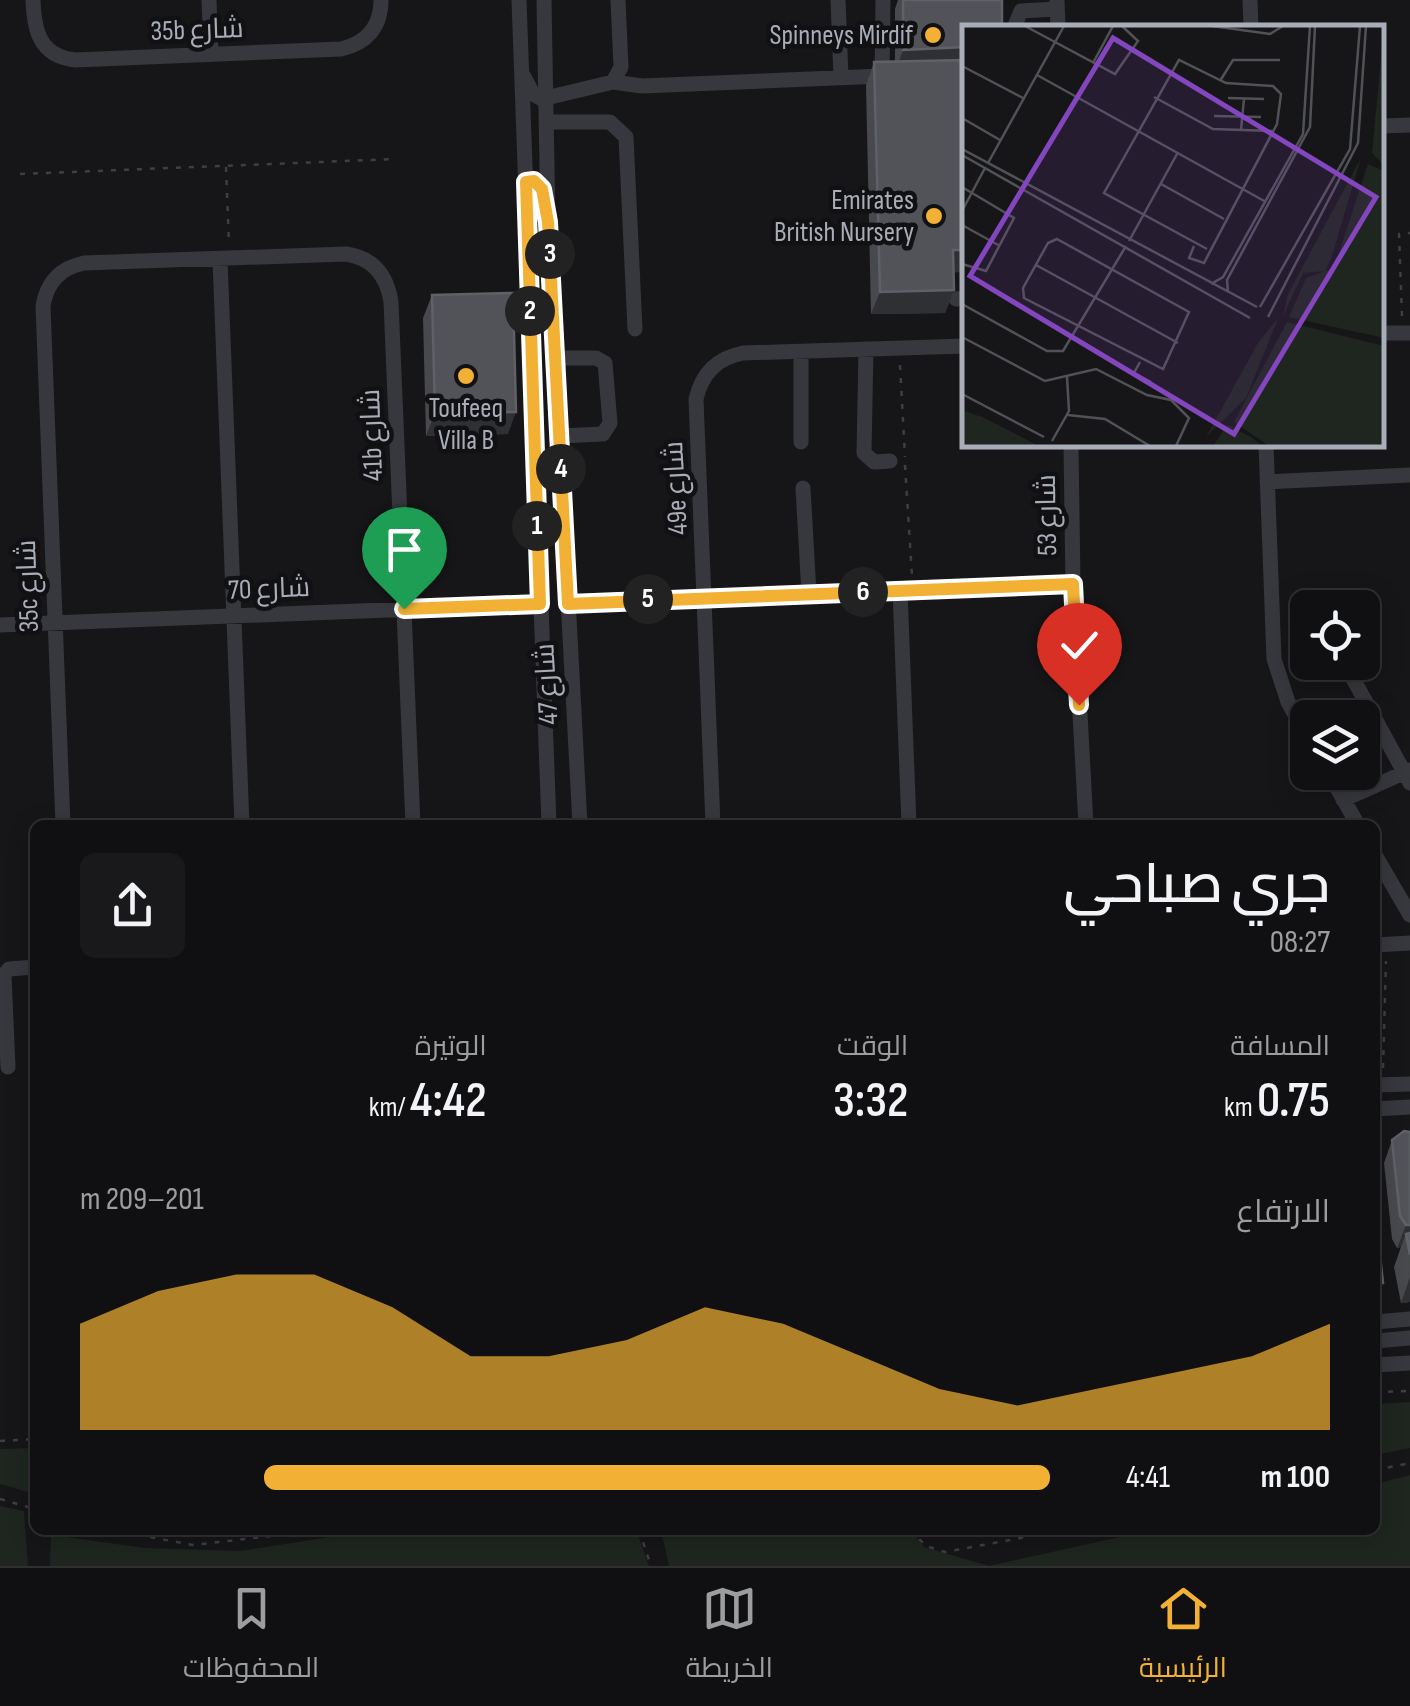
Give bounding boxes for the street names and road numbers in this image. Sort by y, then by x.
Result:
street label: 35b شارع [150,12,244,49]
street label: 41b شارع [354,388,391,482]
street label: 49e شارع [657,440,696,536]
street label: شارع 53 [1030,474,1065,556]
street label: 35c شارع [10,539,47,633]
street label: شارع 70 [227,571,311,608]
street label: شارع 47 [528,642,567,726]

